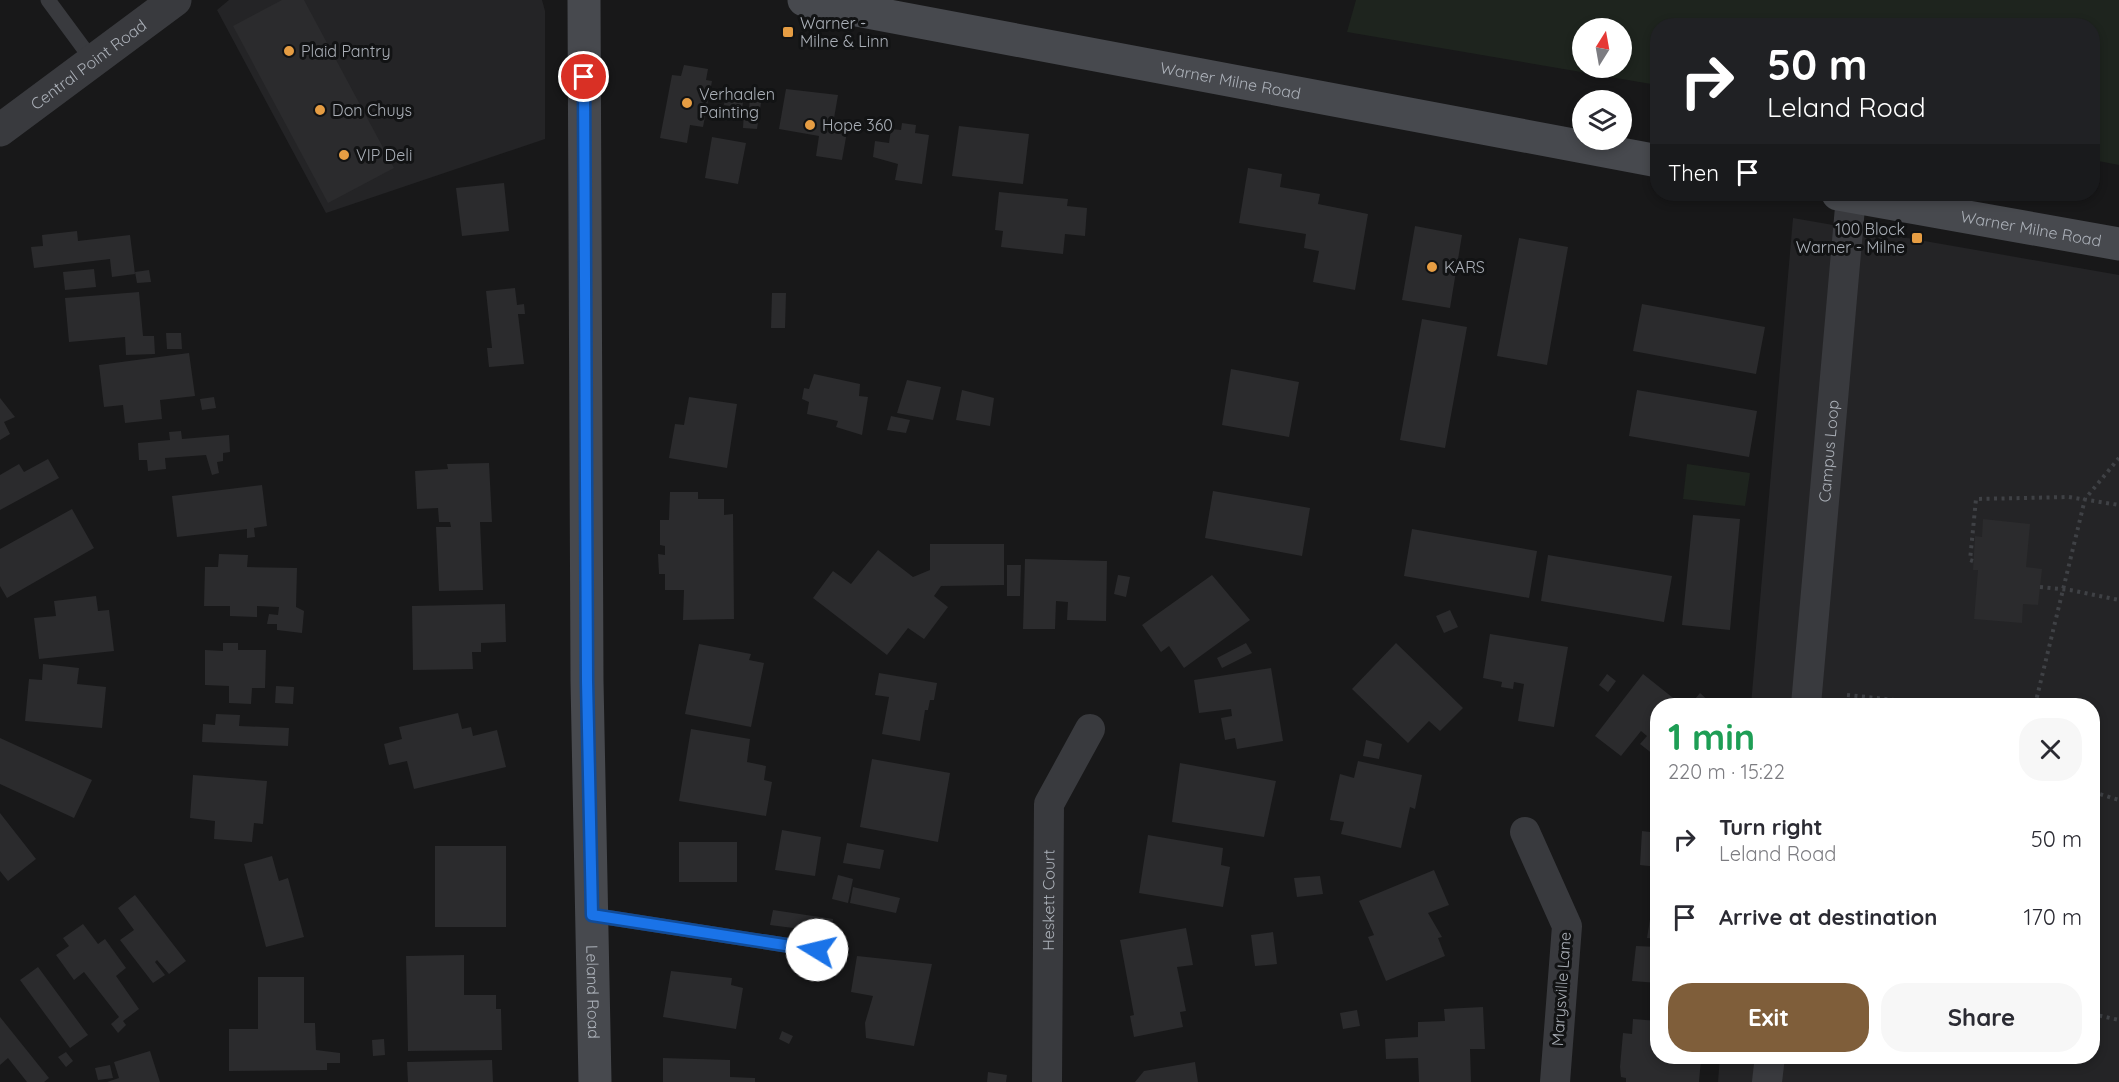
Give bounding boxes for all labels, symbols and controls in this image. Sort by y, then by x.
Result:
place label: Warner - Milne & Linn [800,13,889,51]
street label: Central Point Road [26,15,150,114]
north arrow [1572,18,1632,78]
map controls [1572,18,1632,150]
marker: Warner - Milne & Linn [781,25,795,39]
text: 50 m [1767,38,1867,91]
place label: Plaid Pantry [301,41,390,61]
icon: right [1668,42,1746,120]
marker: Plaid Pantry [282,44,296,58]
pin [558,51,609,102]
street label: Warner Milne Road [1158,57,1302,103]
icon: arrive [567,60,600,93]
place label: Verhaalen Painting [699,84,775,122]
button: layers [1572,90,1632,150]
text: Leland Road [1767,90,1926,124]
marker: Verhaalen Painting [680,96,694,110]
place label: Don Chuys [332,100,412,120]
marker: Don Chuys [313,103,327,117]
place label: Hope 360 [822,115,893,135]
marker: Hope 360 [803,118,817,132]
place label: VIP Deli [356,145,412,165]
marker: VIP Deli [337,148,351,162]
icon: arrive [1731,156,1764,189]
text: Then [1668,159,1719,187]
street label: Warner Milne Road [1959,206,2103,251]
place label: 100 Block Warner - Milne [1796,219,1905,257]
marker: 100 Block Warner - Milne [1910,231,1924,245]
place label: KARS [1444,257,1485,277]
marker: KARS [1425,260,1439,274]
street label: Campus Loop [1814,399,1843,503]
text: 1 min [1668,714,1755,759]
button: close [2019,718,2082,781]
text: 220 m · 15:22 [1668,759,1785,784]
text: Turn right [1719,813,1823,841]
icon: right [1668,823,1701,856]
text: 50 m [2031,825,2082,853]
text: Leland Road [1719,841,1836,866]
street label: Heskett Court [1038,849,1059,951]
icon: arrive [1668,901,1701,934]
text: Arrive at destination [1719,903,1937,931]
text: 170 m [2023,903,2082,931]
position arrow [785,918,849,982]
street label: Marysville Lane [1547,931,1575,1047]
street label: Leland Road [582,945,604,1039]
button: Exit [1668,983,1869,1052]
button: Share [1881,983,2082,1052]

